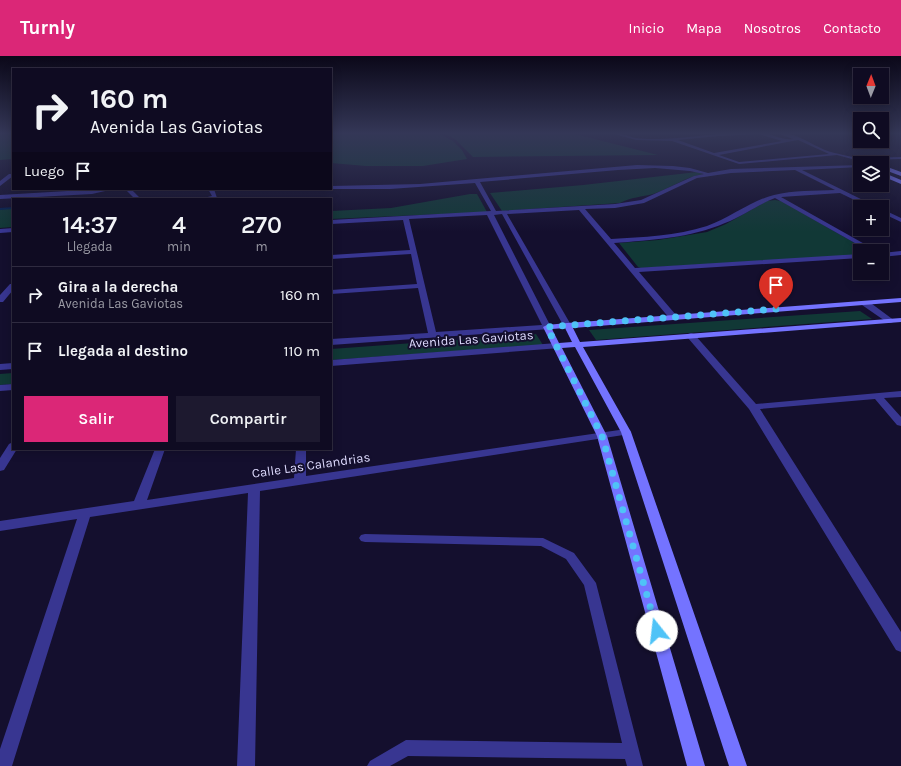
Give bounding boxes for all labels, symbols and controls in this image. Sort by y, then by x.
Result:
text: Turnly [20,17,75,39]
text: Inicio [629,20,664,37]
text: Mapa [686,20,722,37]
text: Nosotros [744,20,801,37]
text: Contacto [823,20,881,37]
north arrow [853,68,889,104]
map controls [853,68,889,280]
text: 160 m [90,82,168,115]
icon: right [24,84,76,136]
button: search [853,112,889,148]
text: Avenida Las Gaviotas [90,116,263,138]
button: layers [853,156,889,192]
icon: arrive [72,160,94,182]
text: Luego [24,162,64,180]
button: + [853,200,889,236]
text: 14:37 [62,211,117,239]
text: 4 [172,211,186,239]
text: 270 [241,211,282,239]
text: Llegada [67,239,112,254]
text: min [167,239,191,254]
text: m [255,239,268,254]
button: − [853,244,889,280]
pin [759,268,793,309]
icon: arrive [765,274,787,296]
text: Gira a la derecha [58,278,178,296]
icon: right [24,284,46,306]
text: 160 m [280,286,320,304]
text: Avenida Las Gaviotas [58,296,183,311]
street label: Avenida Las Gaviotas [408,327,534,351]
icon: arrive [24,340,46,362]
text: Llegada al destino [58,342,188,360]
text: 110 m [284,342,320,360]
button: Salir [24,396,168,442]
button: Compartir [176,396,320,442]
street label: Calle Las Calandrias [251,449,371,481]
position arrow [636,610,678,652]

